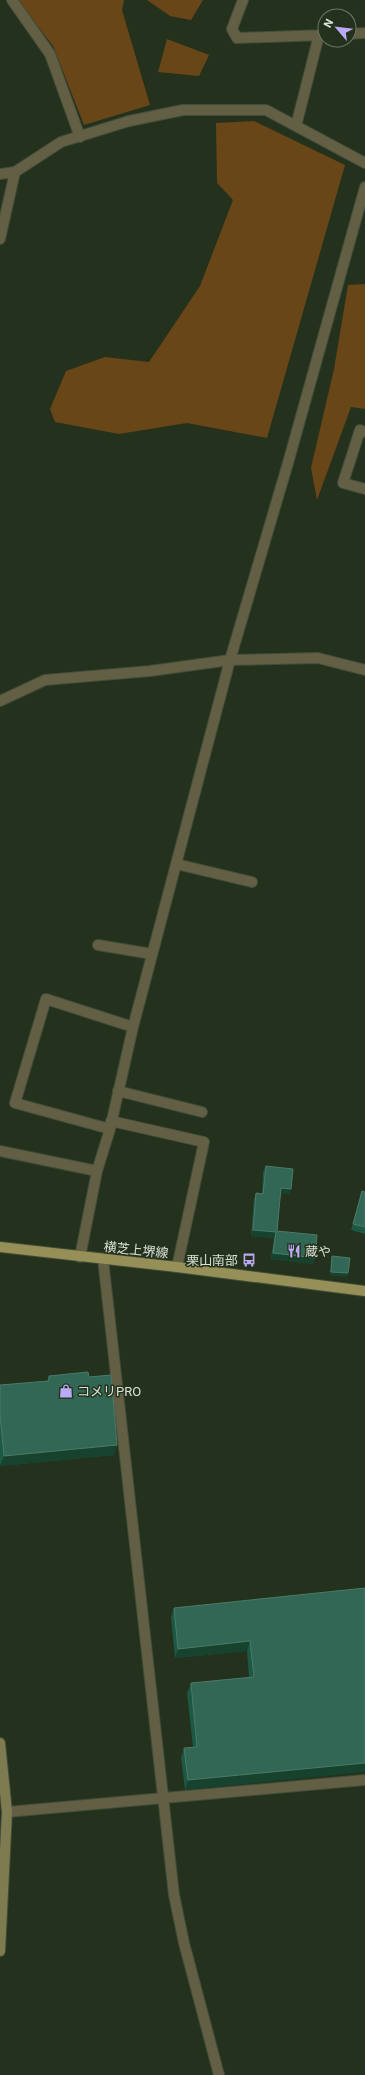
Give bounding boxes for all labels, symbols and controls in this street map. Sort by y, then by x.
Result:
north arrow [317,8,357,48]
text: N [321,17,336,30]
street label: 横芝上堺線 [103,1239,169,1261]
restaurant icon: 蔵や [286,1243,302,1259]
place label: 蔵や [305,1244,331,1259]
bus stop icon: 栗山南部 [241,1252,257,1268]
place label: 栗山南部 [186,1253,238,1268]
shop icon: コメリPRO [58,1383,74,1399]
place label: コメリPRO [77,1384,141,1399]

